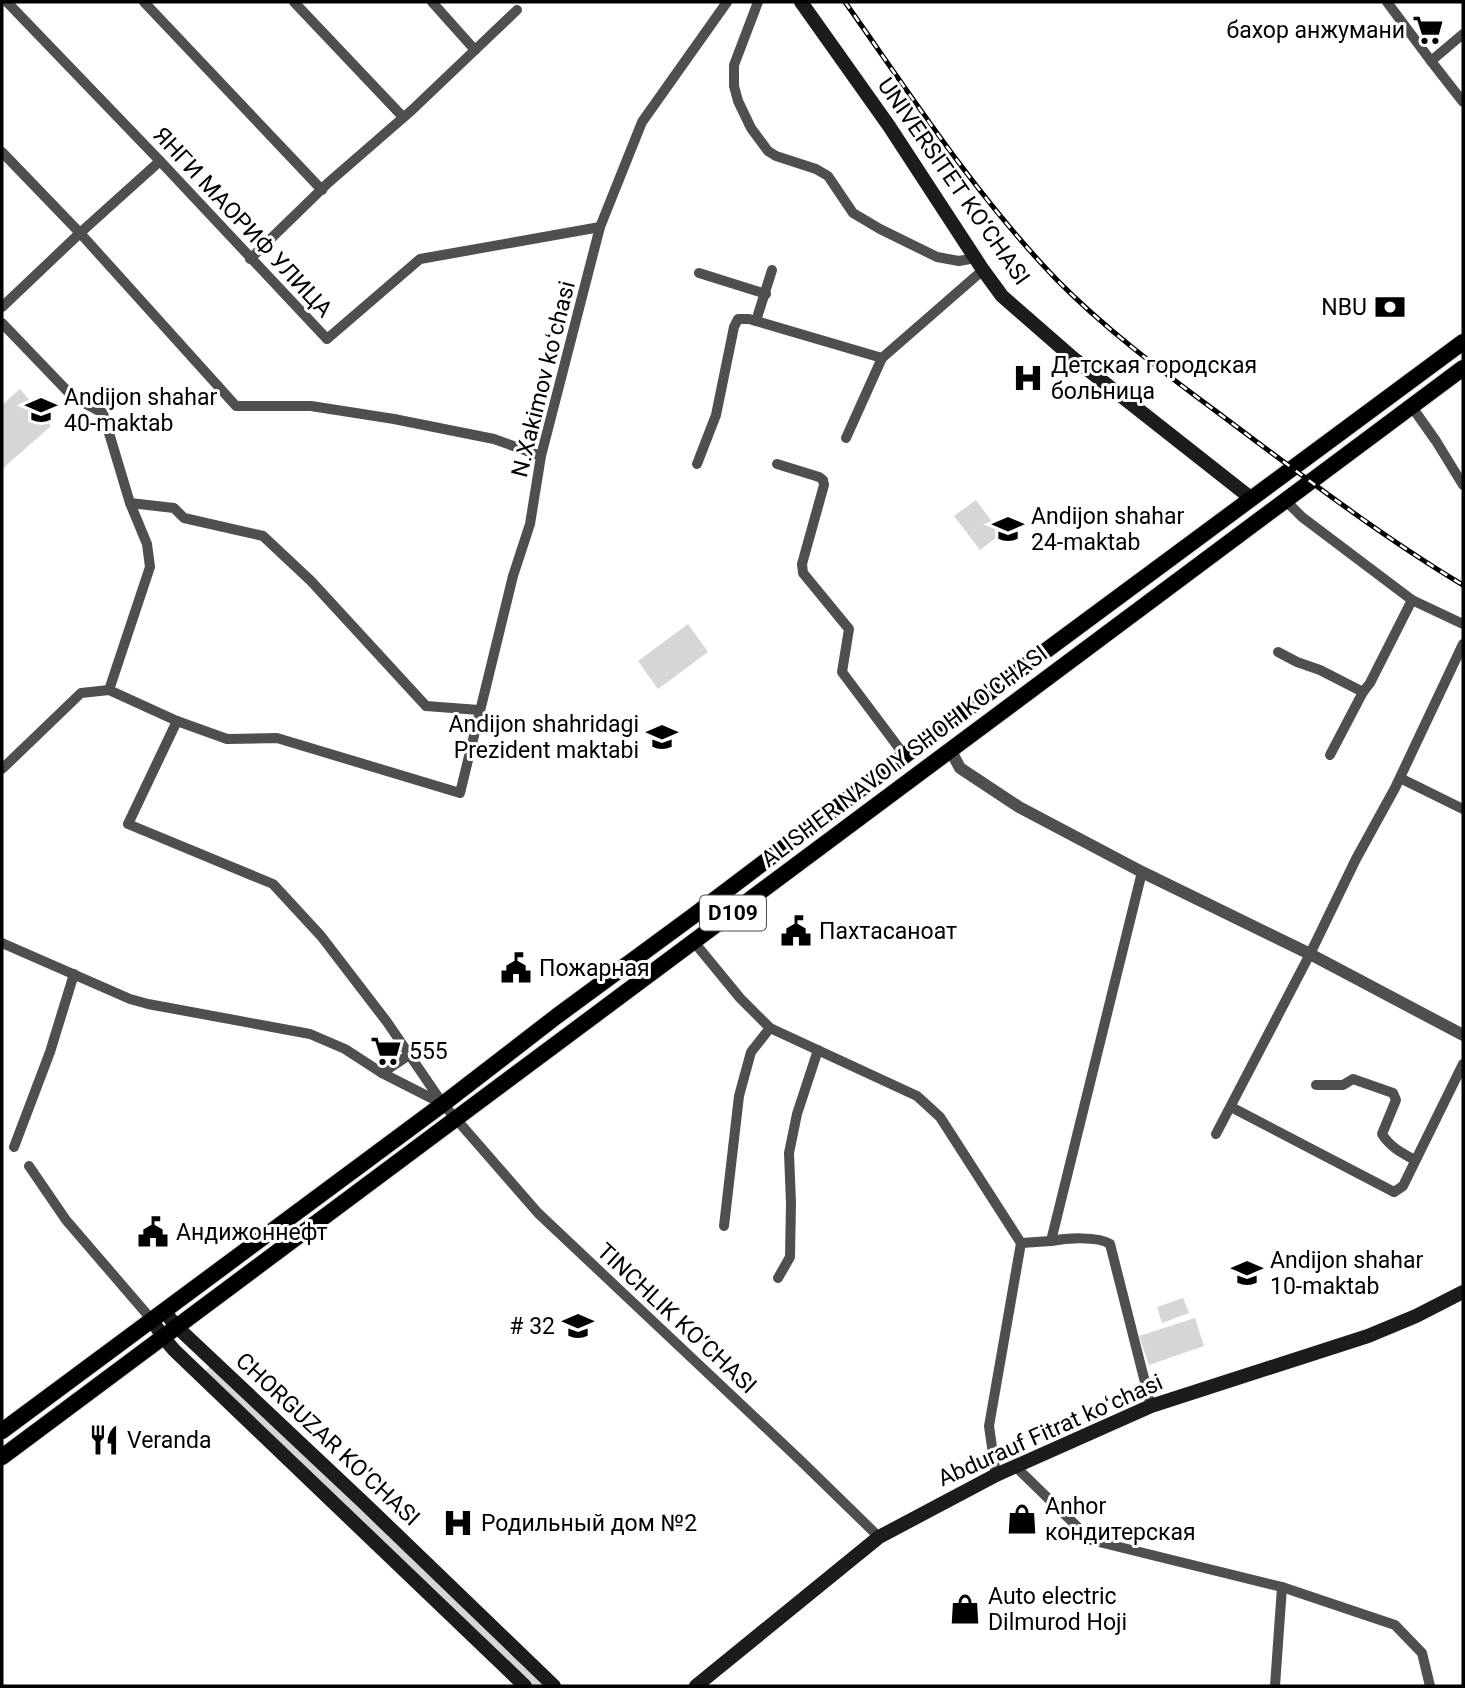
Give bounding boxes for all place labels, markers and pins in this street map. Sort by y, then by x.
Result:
supermarket icon: бахор анжумани [1411,13,1445,47]
place label: бахор анжумани [1226,17,1405,44]
bank icon: NBU [1373,290,1407,324]
place label: NBU [1321,294,1367,321]
place label: Детская городская больница [1051,352,1257,405]
hospital icon: Детская городская больница [1011,361,1045,395]
place label: Andijon shahar 40-maktab [64,384,218,437]
school or university icon: Andijon shahar 40-maktab [24,393,58,427]
place label: Andijon shahar 24-maktab [1031,503,1185,556]
school or university icon: Andijon shahar 24-maktab [991,512,1025,546]
place label: Andijon shahridagi Prezident maktabi [449,711,639,764]
school or university icon: Andijon shahridagi Prezident maktabi [645,720,679,754]
public building icon: Пахтасаноат [779,914,813,948]
place label: Пахтасаноат [819,918,957,945]
public building icon: Пожарная [499,951,533,985]
place label: Пожарная [539,955,650,982]
supermarket icon: 555 [369,1034,403,1068]
place label: 555 [409,1038,448,1065]
public building icon: Андижоннефт [136,1215,170,1249]
place label: Андижоннефт [176,1219,328,1246]
place label: Andijon shahar 10-maktab [1270,1247,1424,1300]
school or university icon: Andijon shahar 10-maktab [1230,1256,1264,1290]
school or university icon: # 32 [561,1309,595,1343]
place label: # 32 [509,1313,555,1340]
restaurant icon: Veranda [87,1423,121,1457]
place label: Veranda [127,1427,211,1454]
place label: Anhor кондитерская [1045,1493,1196,1546]
shop icon: Anhor кондитерская [1005,1502,1039,1536]
hospital icon: Родильный дом №2 [441,1506,475,1540]
place label: Родильный дом №2 [481,1510,697,1537]
place label: Auto electric Dilmurod Hoji [988,1583,1127,1636]
shop icon: Auto electric Dilmurod Hoji [948,1592,982,1626]

